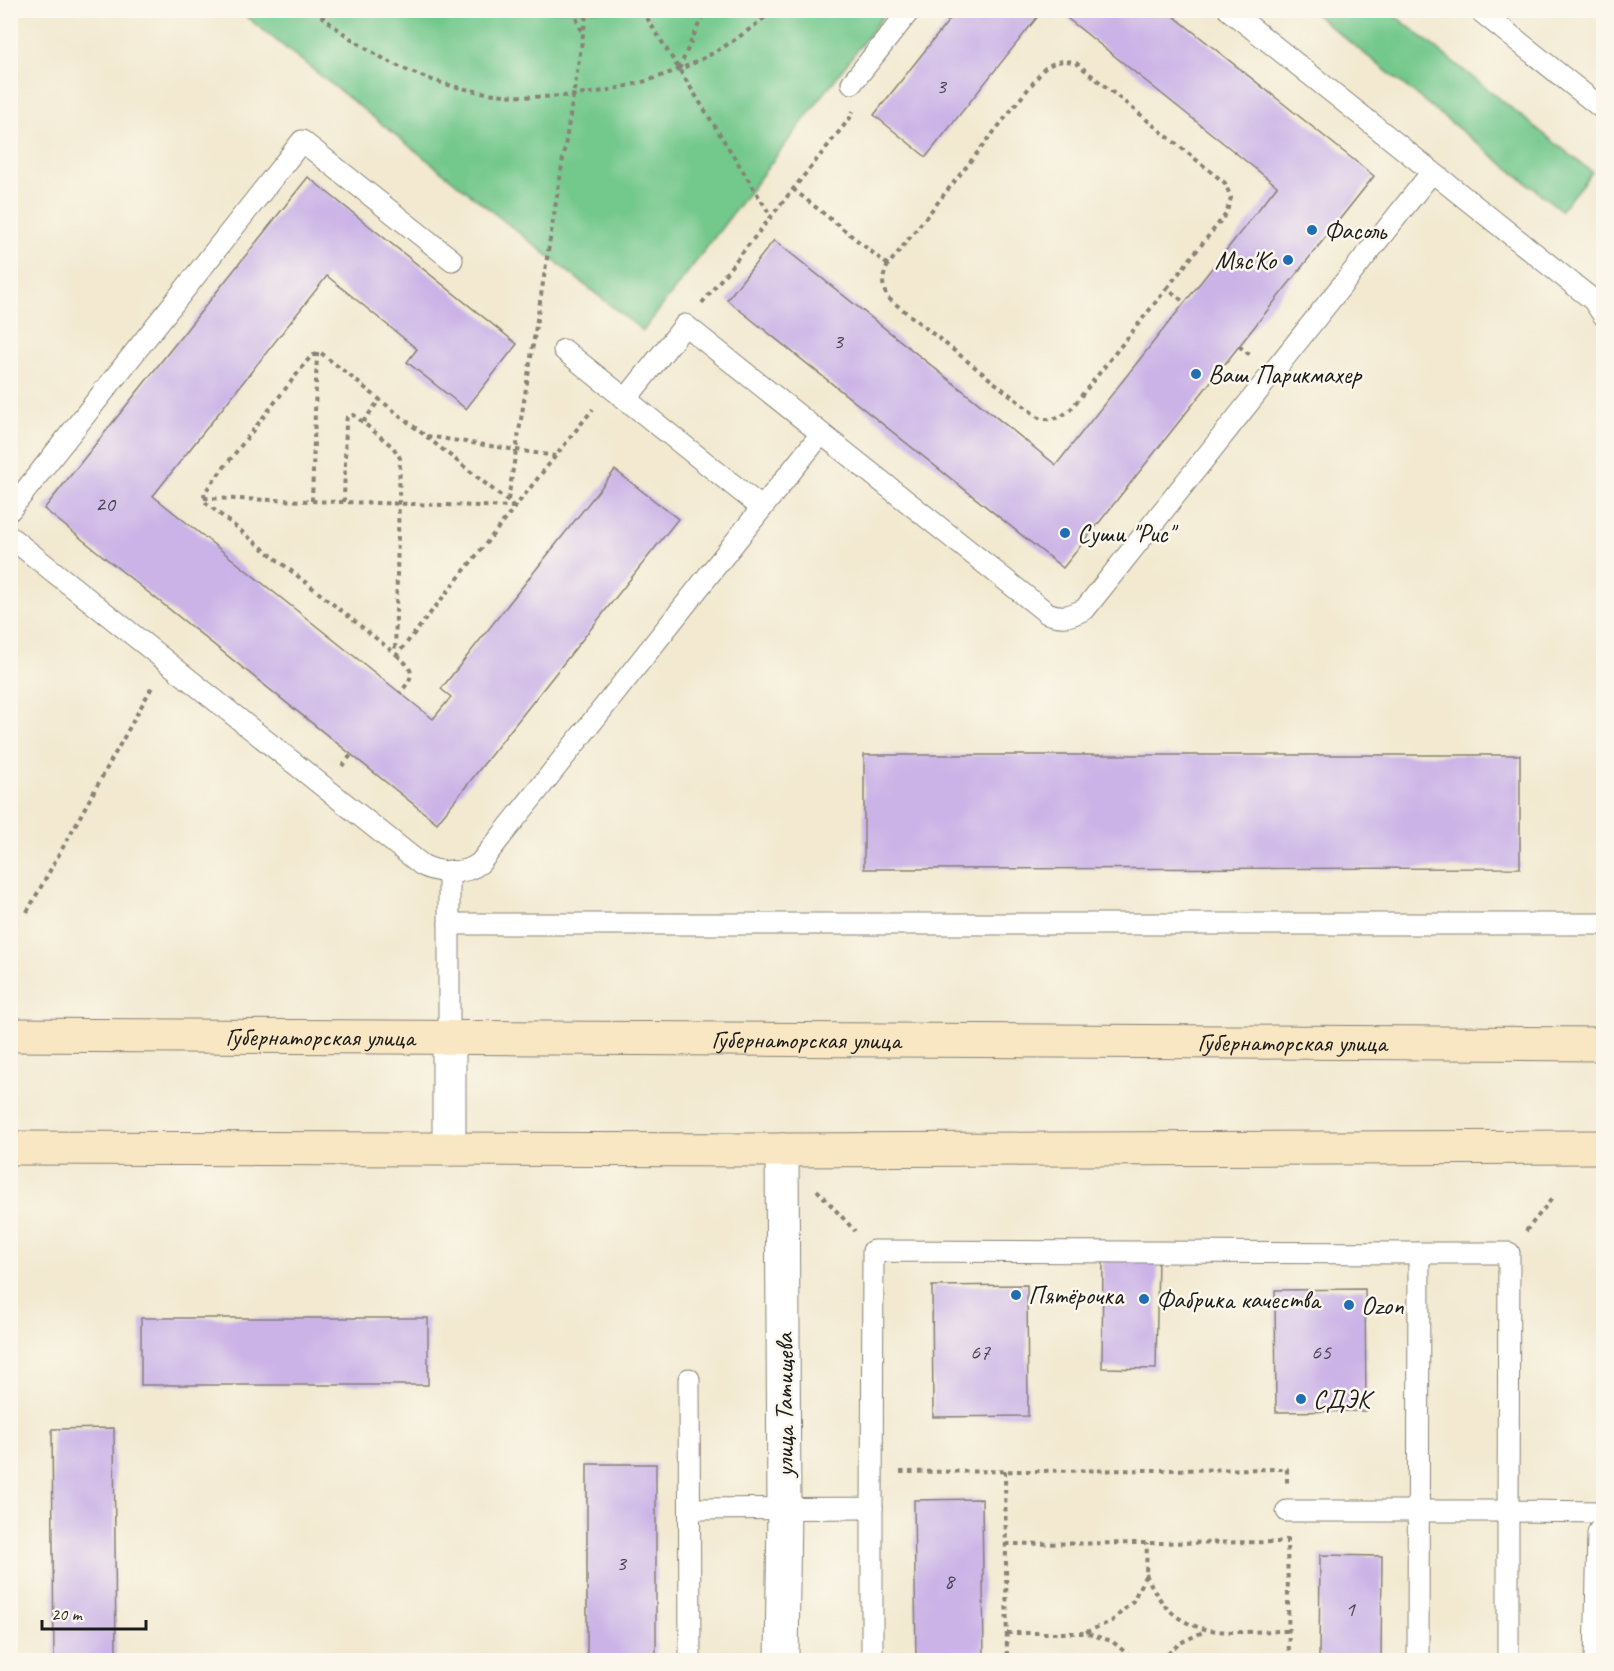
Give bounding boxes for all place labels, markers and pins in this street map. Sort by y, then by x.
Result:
place label: Фасоль [1324,214,1388,247]
marker: Фасоль [1305,223,1319,237]
place label: Мяс'Ко [1215,244,1278,277]
marker: Мяс'Ко [1281,253,1295,267]
place label: Ваш Парикмахер [1208,358,1363,391]
marker: Ваш Парикмахер [1189,367,1203,381]
place label: Суши "Рис" [1077,517,1179,550]
marker: Суши "Рис" [1058,526,1072,540]
place label: Пятёрочка [1028,1279,1125,1312]
place label: Фабрика качества [1156,1283,1322,1316]
marker: Пятёрочка [1009,1288,1023,1302]
place label: Ozon [1361,1289,1404,1322]
marker: Фабрика качества [1137,1292,1151,1306]
marker: Ozon [1342,1298,1356,1312]
place label: СДЭК [1313,1383,1375,1416]
marker: СДЭК [1294,1392,1308,1406]

